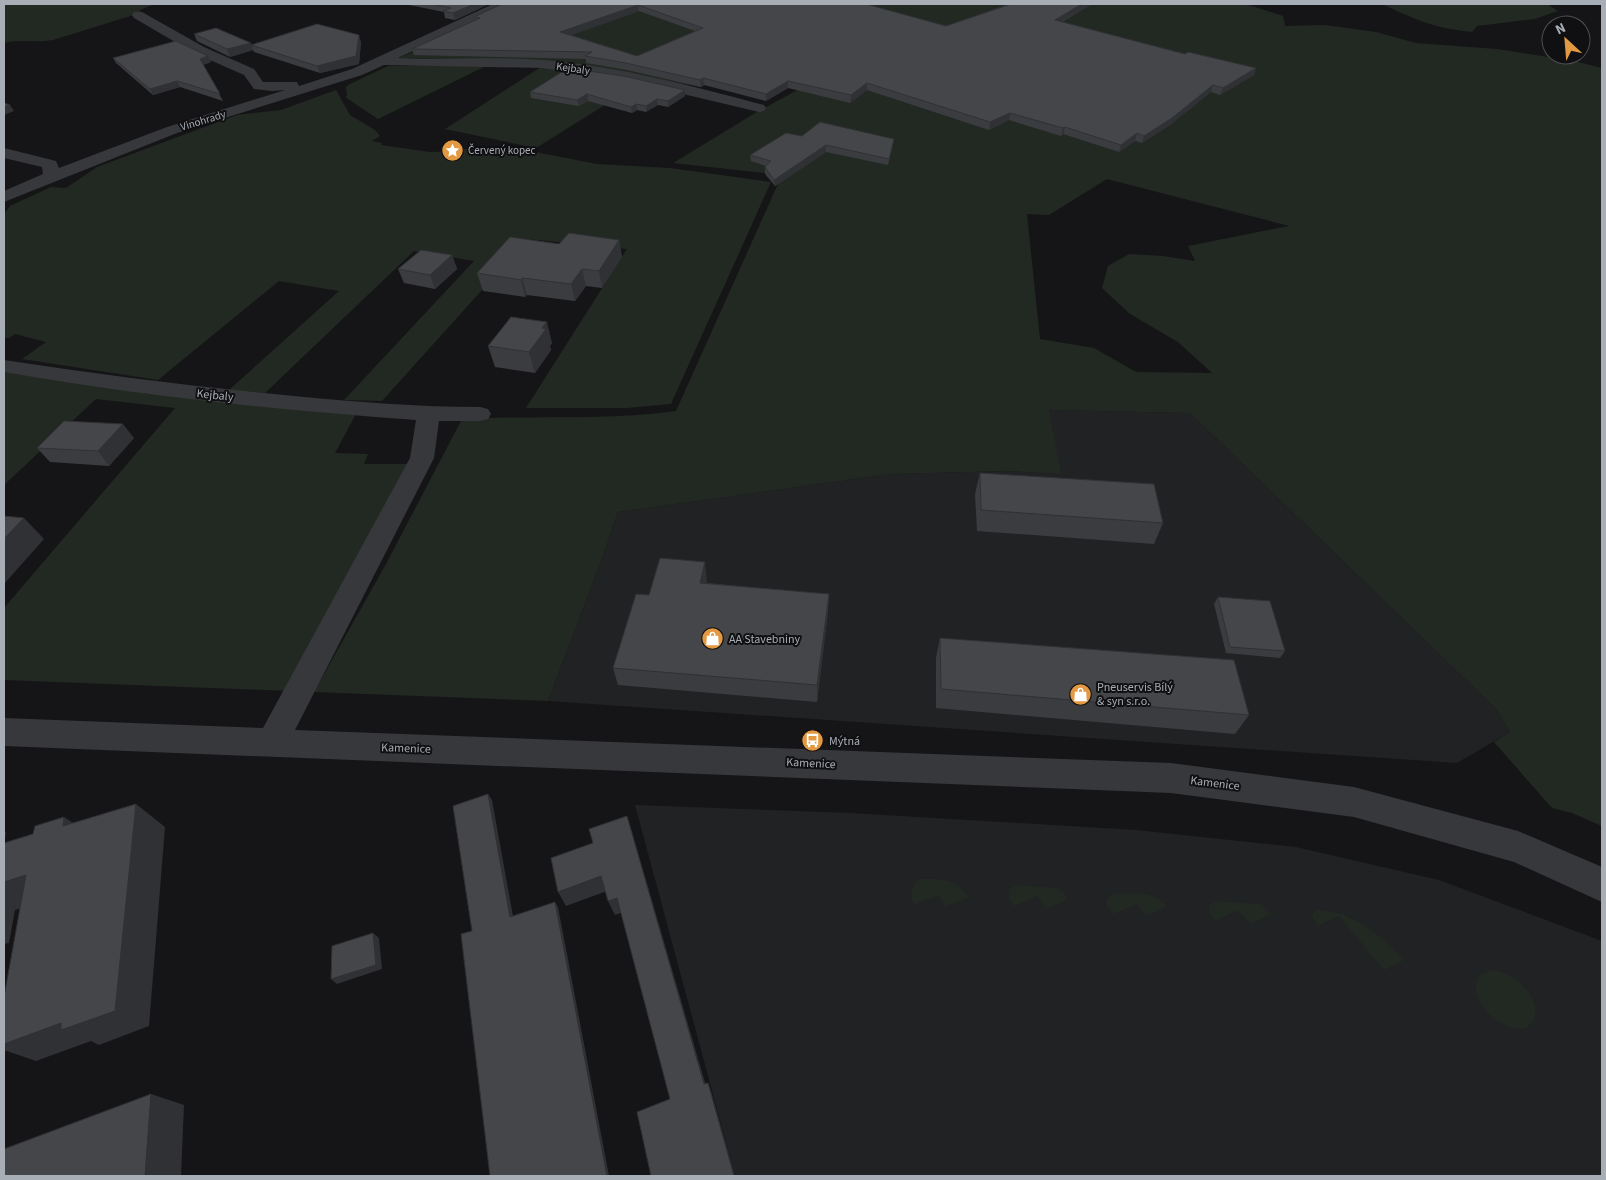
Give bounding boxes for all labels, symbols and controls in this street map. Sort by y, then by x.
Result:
north arrow [1541,15,1591,65]
text: N [1552,18,1569,40]
street label: Kejbaly [555,59,591,78]
street label: Vinohrady [179,106,228,134]
place icon: Červený kopec [440,138,464,162]
place label: Červený kopec [468,143,536,158]
street label: Kejbaly [196,385,235,406]
shop icon: AA Stavebniny [701,627,725,651]
place label: AA Stavebniny [729,631,801,648]
place label: Pneuservis Bílý & syn s.r.o. [1097,679,1173,710]
shop icon: Pneuservis Bílý & syn s.r.o. [1069,682,1093,706]
bus stop icon: Mýtná [801,729,825,753]
place label: Mýtná [829,733,860,750]
street label: Kamenice [381,739,431,758]
street label: Kamenice [786,754,836,773]
street label: Kamenice [1189,772,1241,795]

